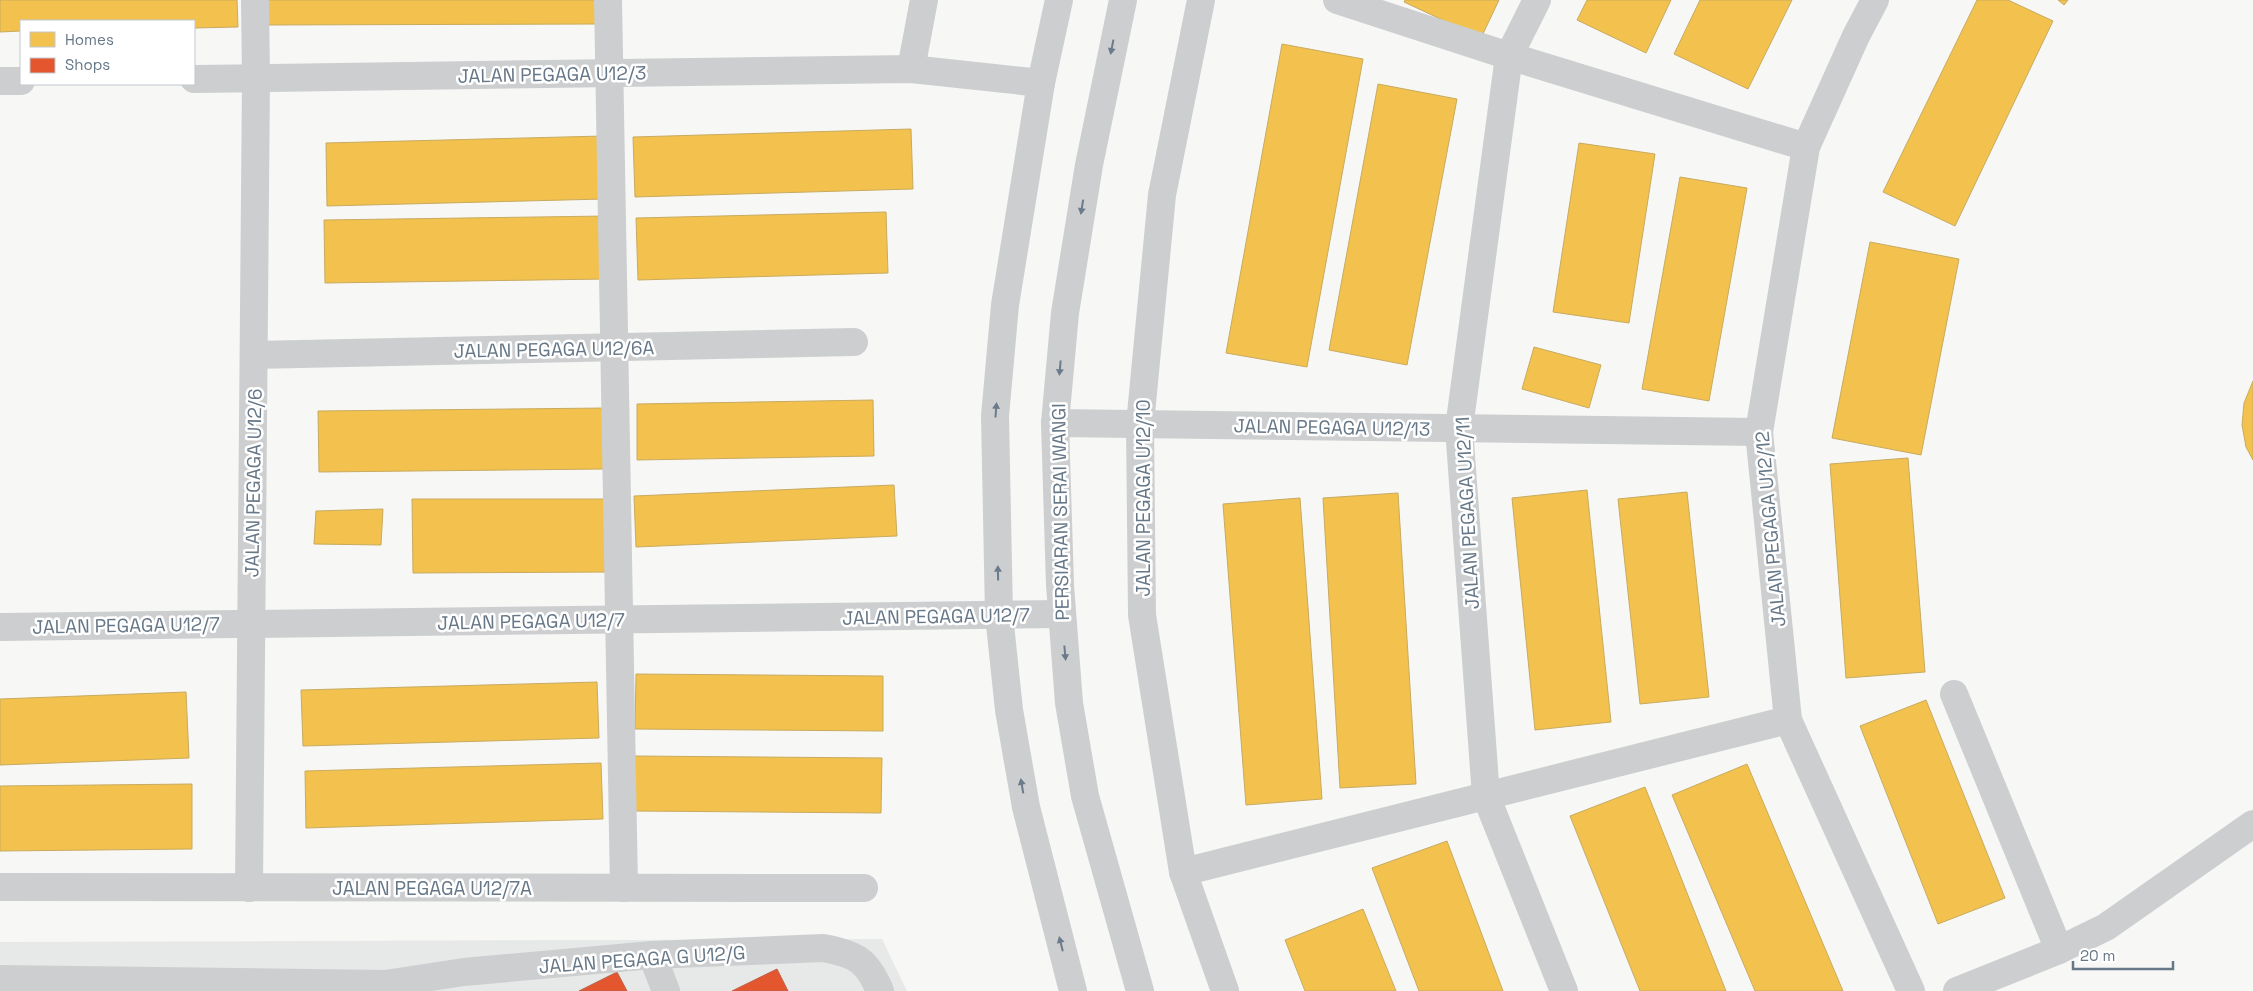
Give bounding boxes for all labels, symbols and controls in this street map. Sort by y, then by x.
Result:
legend [20,20,195,85]
text: Homes [65,30,114,49]
one-way arrow [1107,40,1115,56]
text: Shops [65,55,110,74]
street label: JALAN PEGAGA U12/3 [457,60,647,89]
one-way arrow [1078,200,1086,216]
street label: JALAN PEGAGA U12/6A [453,335,655,364]
one-way arrow [1056,360,1064,376]
street label: JALAN PEGAGA U12/6 [239,388,268,578]
street label: JALAN PEGAGA U12/10 [1131,399,1156,597]
one-way arrow [992,402,1000,418]
street label: PERSIARAN SERAI WANGI [1046,403,1075,621]
street label: JALAN PEGAGA U12/13 [1233,413,1430,442]
street label: JALAN PEGAGA U12/11 [1450,416,1485,610]
street label: JALAN PEGAGA U12/12 [1749,430,1792,628]
one-way arrow [994,564,1002,580]
street label: JALAN PEGAGA U12/7 [842,602,1030,631]
street label: JALAN PEGAGA U12/7 [437,607,625,636]
street label: JALAN PEGAGA U12/7 [32,611,220,640]
one-way arrow [1061,645,1069,661]
one-way arrow [1018,778,1026,794]
street label: JALAN PEGAGA U12/7A [332,876,532,901]
one-way arrow [1057,936,1065,951]
scale bar [2073,938,2173,970]
street label: JALAN PEGAGA G U12/G [538,940,746,979]
text: 20 m [2080,946,2115,965]

